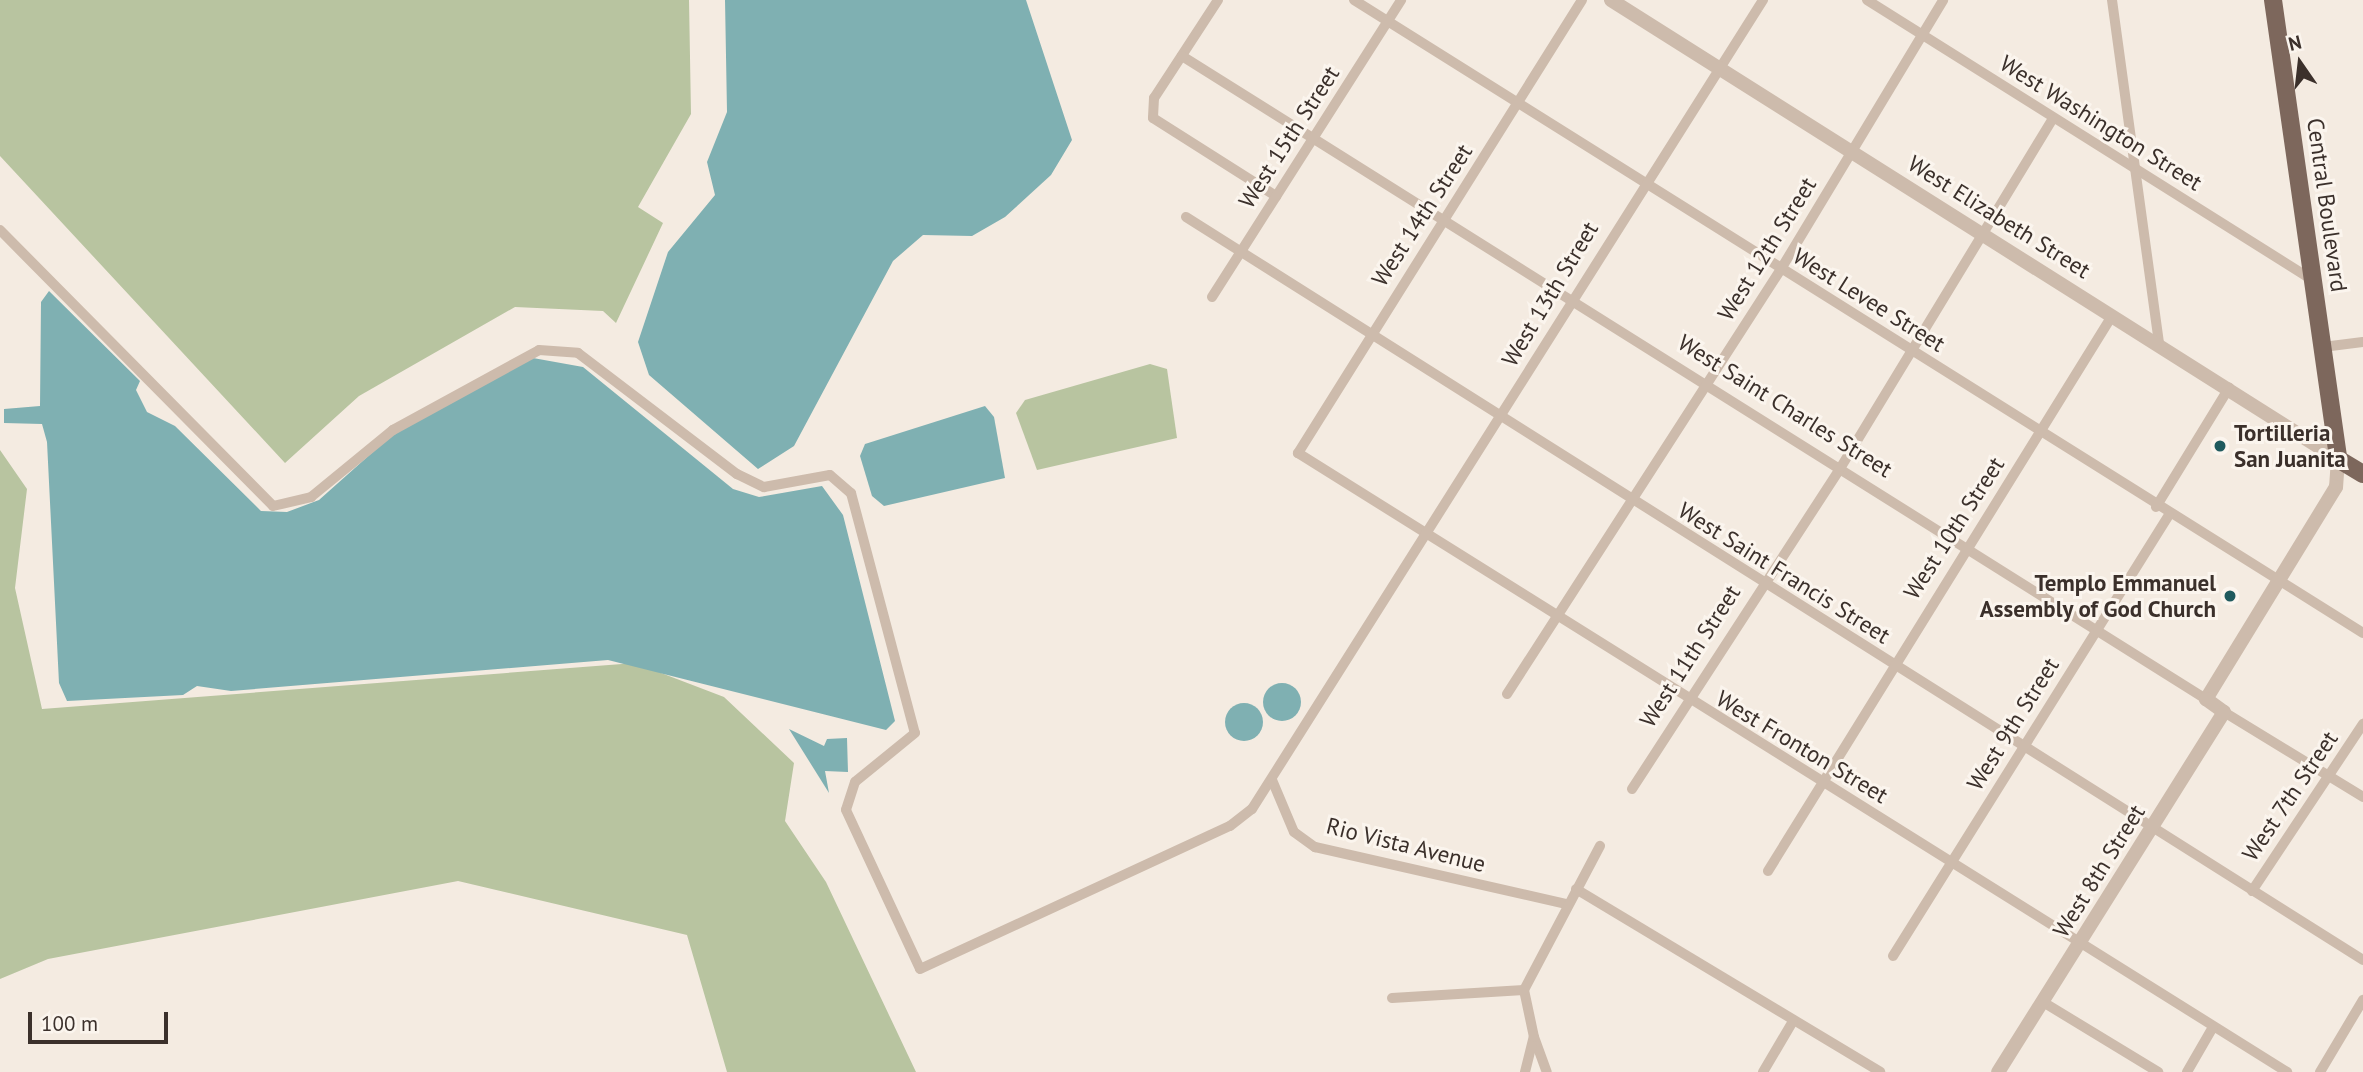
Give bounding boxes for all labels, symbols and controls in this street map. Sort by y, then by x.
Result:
north arrow [2265,28,2335,98]
text: N [2286,29,2304,56]
street label: West Washington Street [1995,49,2207,197]
street label: West 15th Street [1233,61,1345,213]
street label: Central Boulevard [2301,116,2353,294]
street label: West 14th Street [1366,139,1478,291]
street label: West Elizabeth Street [1903,150,2095,284]
street label: West 12th Street [1712,172,1822,326]
street label: West 13th Street [1496,217,1604,371]
street label: West Levee Street [1788,242,1950,358]
street label: West Saint Charles Street [1673,329,1897,483]
place label: Tortilleria San Juanita [2234,419,2346,473]
marker: Tortilleria San Juanita [2212,438,2228,454]
street label: West 10th Street [1898,452,2010,604]
street label: West Saint Francis Street [1673,497,1895,649]
place label: Templo Emmanuel Assembly of God Church [1978,569,2216,623]
street label: West 11th Street [1634,580,1746,732]
marker: Templo Emmanuel Assembly of God Church [2222,588,2238,604]
street label: West 9th Street [1961,653,2065,795]
street label: West Fronton Street [1711,685,1893,809]
street label: West 7th Street [2236,726,2344,866]
street label: West 8th Street [2047,800,2151,942]
street label: Rio Vista Avenue [1323,812,1489,878]
scale bar [32,998,172,1042]
text: 100 m [41,1010,98,1037]

